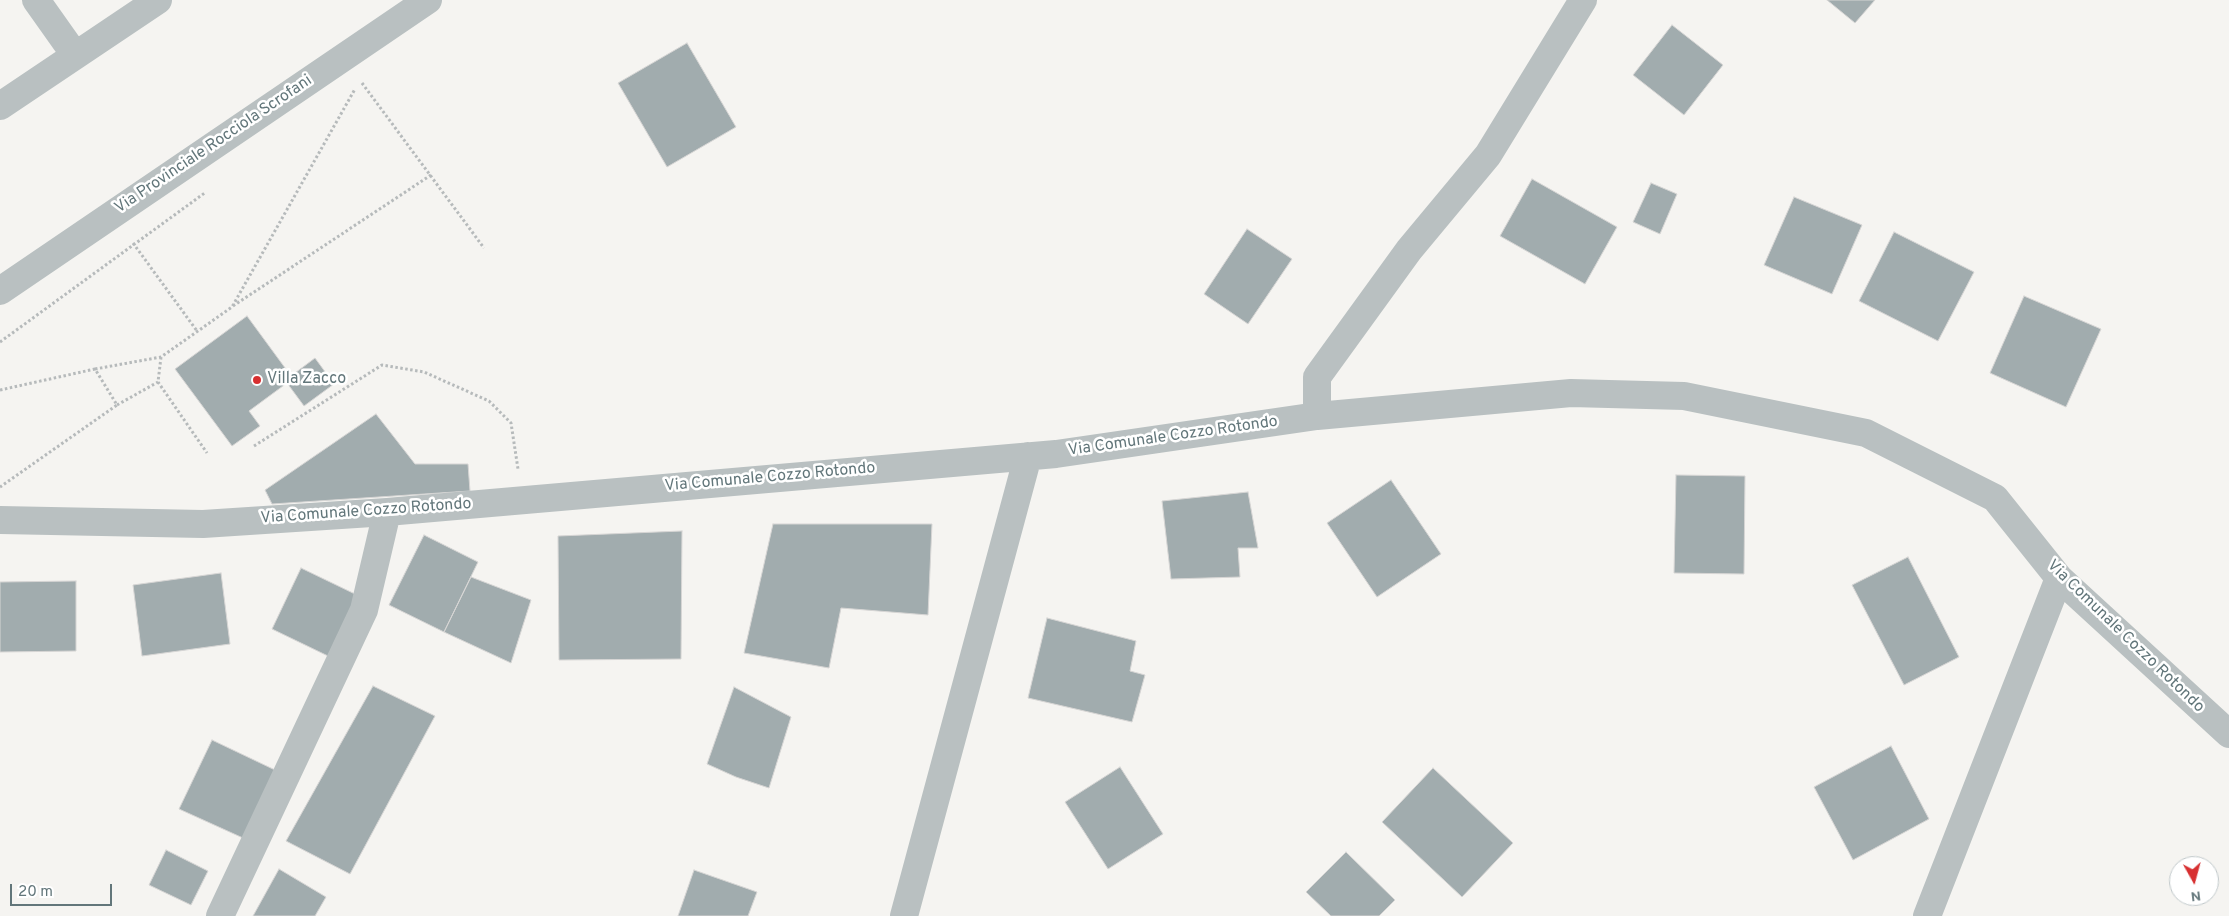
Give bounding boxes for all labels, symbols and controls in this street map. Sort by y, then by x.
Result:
street label: Via Provinciale Rocciola Scrofani [112,72,316,218]
place label: Villa Zacco [267,370,346,390]
marker: Villa Zacco [251,374,263,386]
street label: Via Comunale Cozzo Rotondo [1067,413,1279,461]
street label: Via Comunale Cozzo Rotondo [664,459,876,497]
street label: Via Comunale Cozzo Rotondo [260,495,472,529]
street label: Via Comunale Cozzo Rotondo [2042,557,2208,717]
north arrow [2169,856,2219,906]
scale bar [12,874,115,906]
text: 20 m [18,883,53,902]
text: N [2190,886,2202,904]

